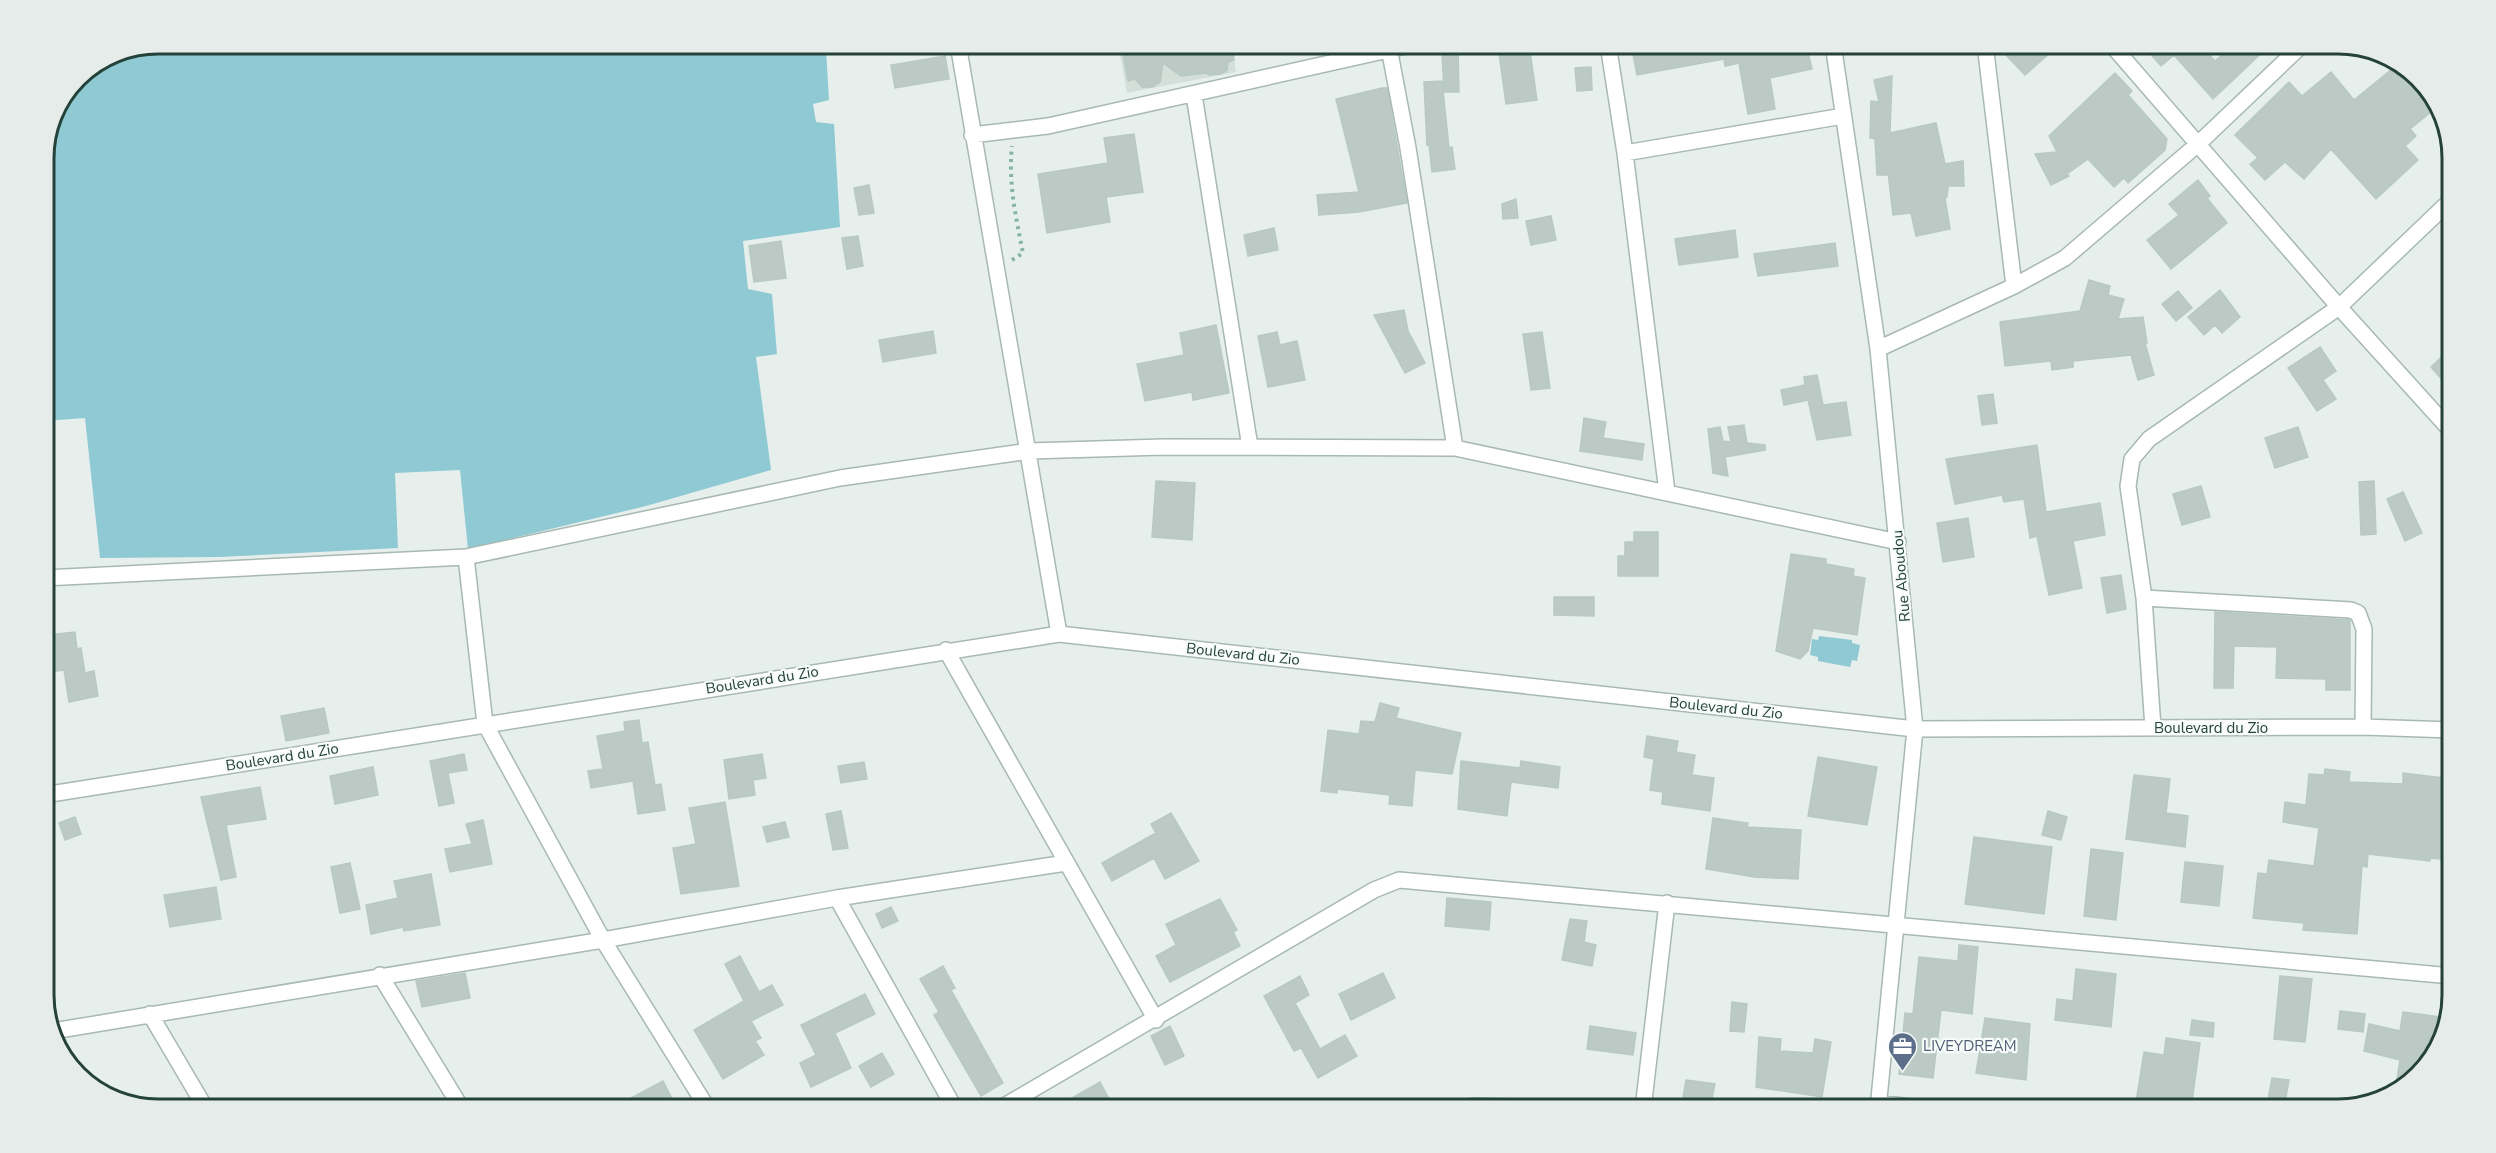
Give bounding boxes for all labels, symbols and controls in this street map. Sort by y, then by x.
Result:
street label: Rue Aboudou [1887,529,1915,623]
street label: Boulevard du Zio [1185,638,1301,670]
street label: Boulevard du Zio [704,661,820,699]
street label: Boulevard du Zio [1668,692,1784,724]
street label: Boulevard du Zio [2154,718,2268,738]
street label: Boulevard du Zio [224,738,340,776]
office icon: LIVEYDREAM [1886,1030,1918,1072]
place label: LIVEYDREAM [1923,1036,2017,1056]

